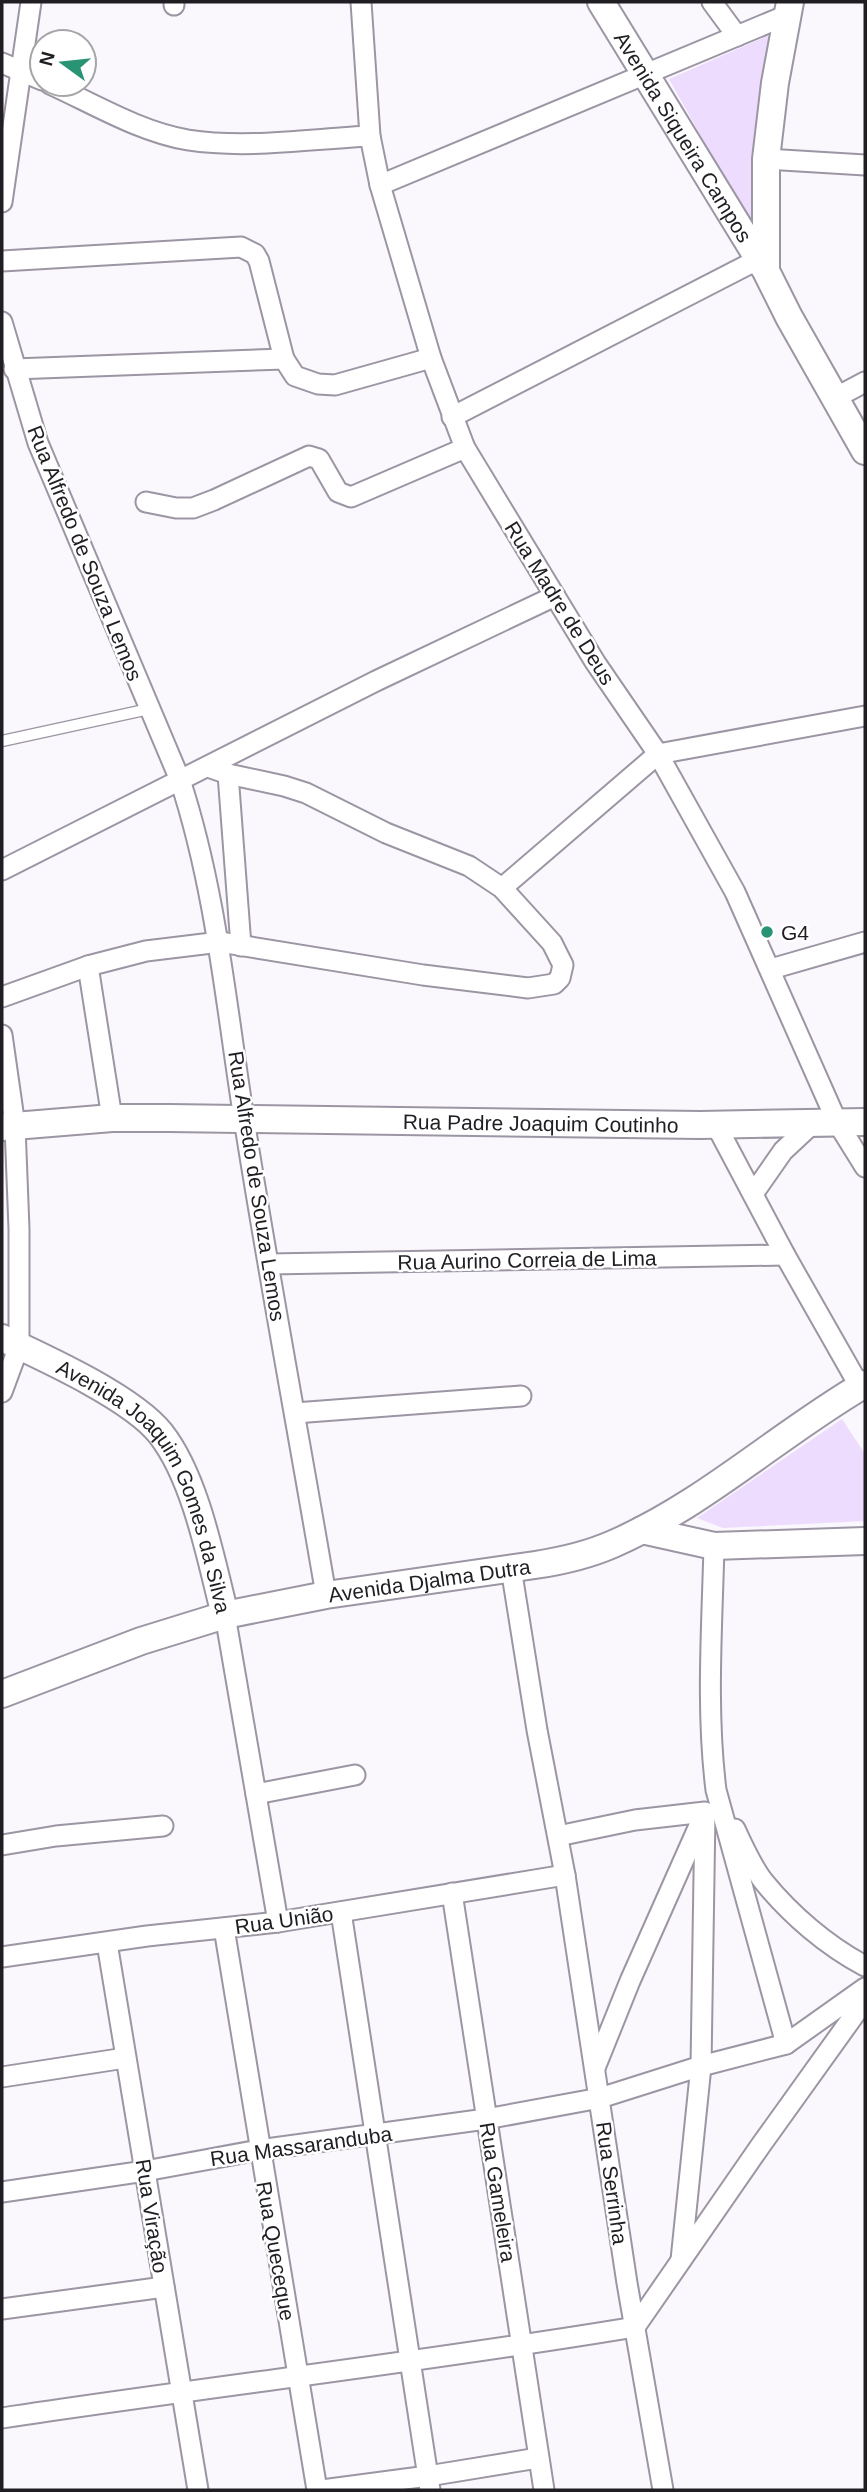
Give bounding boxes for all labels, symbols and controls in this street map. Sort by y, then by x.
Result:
street label: Avenida Siqueira Campos [610,27,757,246]
north arrow [28,28,98,98]
text: N [35,49,59,68]
street label: Rua Alfredo de Souza Lemos [23,422,147,684]
street label: Rua Madre de Deus [500,517,620,689]
place label: G4 [781,921,809,944]
marker: G4 [759,924,775,940]
street label: Rua Alfredo de Souza Lemos [224,1049,290,1323]
street label: Rua Padre Joaquim Coutinho [403,1110,679,1136]
street label: Rua Aurino Correia de Lima [397,1246,657,1274]
street label: Avenida Joaquim Gomes da Silva [53,1355,236,1616]
street label: Avenida Djalma Dutra [327,1554,532,1606]
street label: Rua União [233,1902,335,1938]
street label: Rua Gameleira [476,2120,520,2264]
street label: Rua Serrinha [592,2120,632,2246]
street label: Rua Massaranduba [209,2122,394,2170]
street label: Rua Viração [132,2157,172,2275]
street label: Rua Queceque [252,2179,300,2323]

